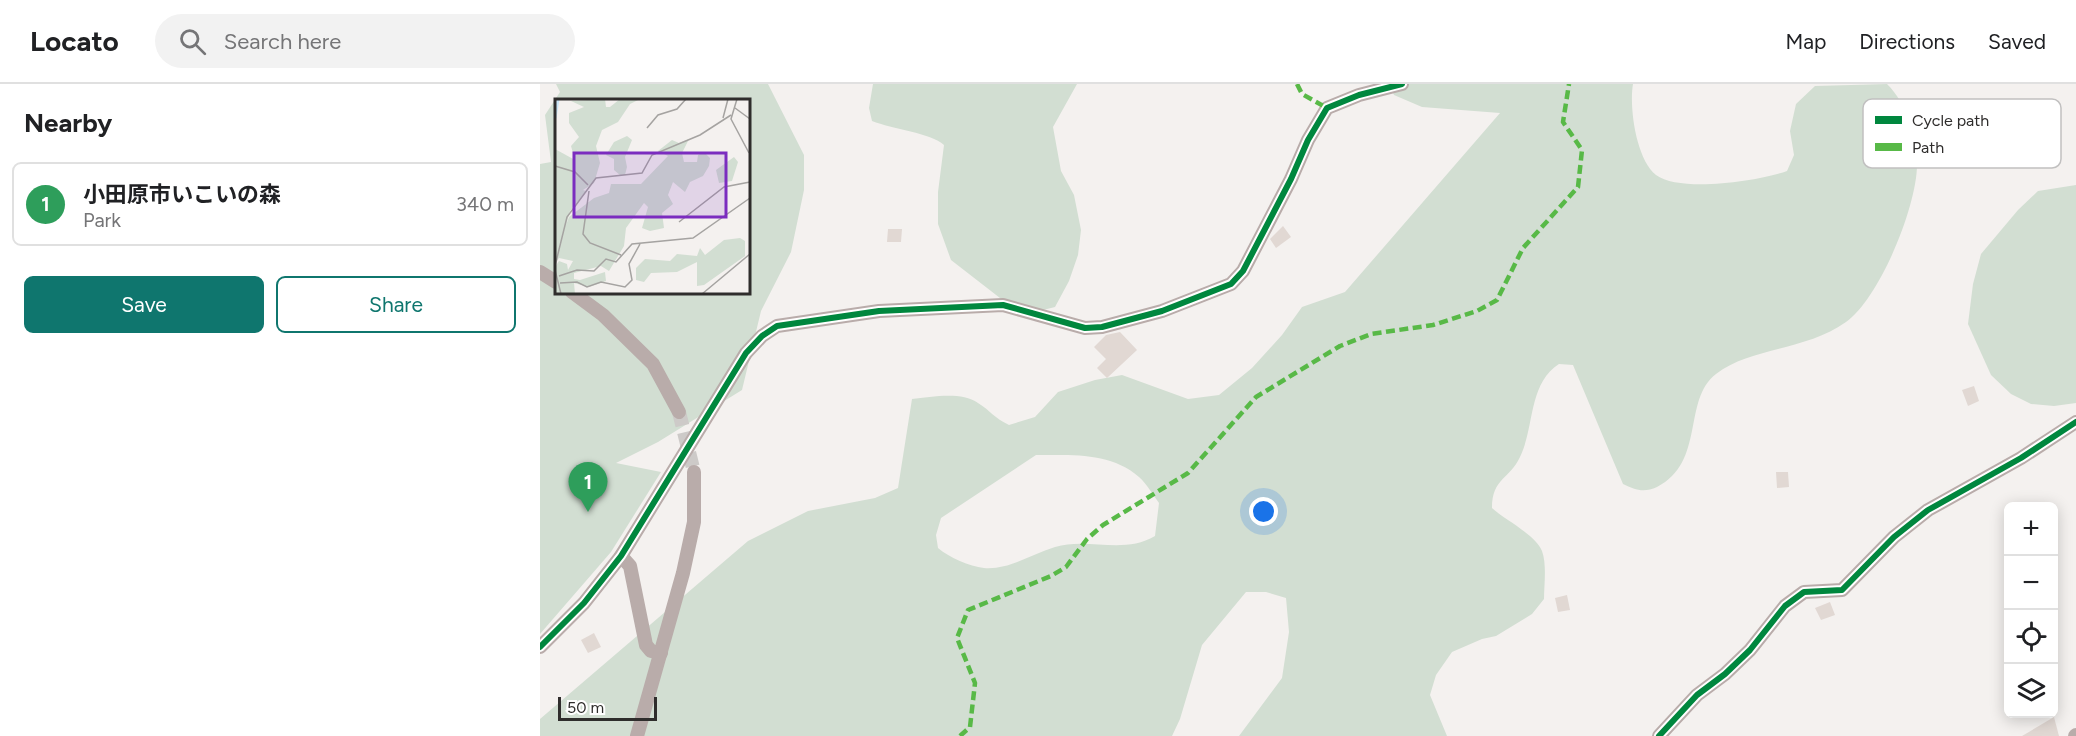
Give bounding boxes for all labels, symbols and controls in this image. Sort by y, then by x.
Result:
search box [155,14,575,68]
text: Locato [30,24,119,58]
icon: search [176,25,209,58]
text: Search here [224,28,341,55]
text: Map [1785,29,1826,54]
text: Directions [1859,29,1955,54]
text: Saved [1988,29,2046,54]
inset map [555,99,750,294]
legend [1863,99,2061,168]
text: Nearby [24,107,112,139]
text: Cycle path [1912,111,1989,130]
text: Path [1912,138,1944,157]
text: 小田原市いこいの森 [83,181,281,208]
text: 1 [41,192,50,216]
text: 340 m [456,192,514,216]
text: Park [83,208,121,232]
button: Save [24,276,264,333]
button: Share [276,276,516,333]
pin: 1 [568,462,608,512]
your location [1249,497,1278,526]
map controls [2004,502,2058,718]
button: + [2004,502,2058,556]
button: − [2004,556,2058,610]
button: locate [2004,610,2058,664]
button: layers [2004,664,2058,718]
scale bar [558,694,657,722]
text: 50 m [567,698,604,717]

